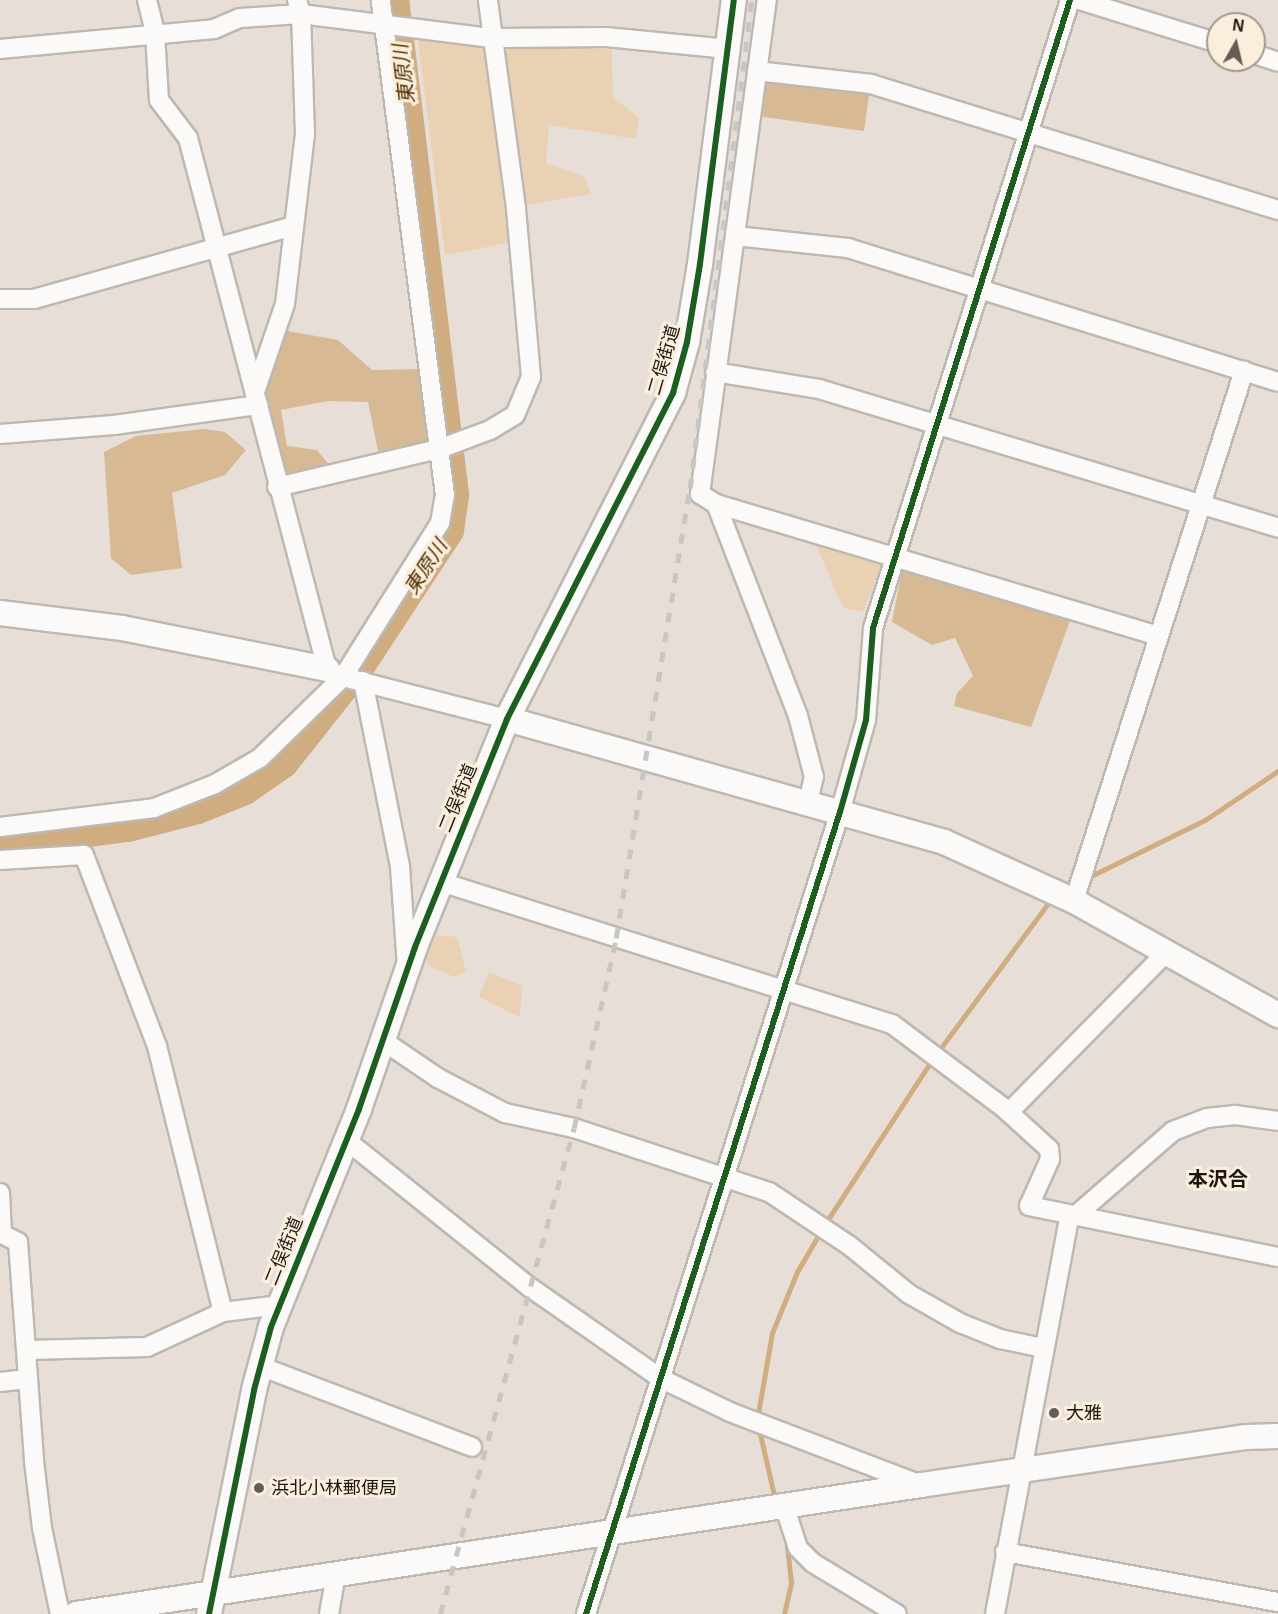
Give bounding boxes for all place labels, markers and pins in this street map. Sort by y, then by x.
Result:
place label: 大雅 [1066,1402,1102,1424]
marker: 大雅 [1047,1406,1061,1420]
place label: 浜北小林郵便局 [271,1477,397,1499]
marker: 浜北小林郵便局 [252,1481,266,1495]

